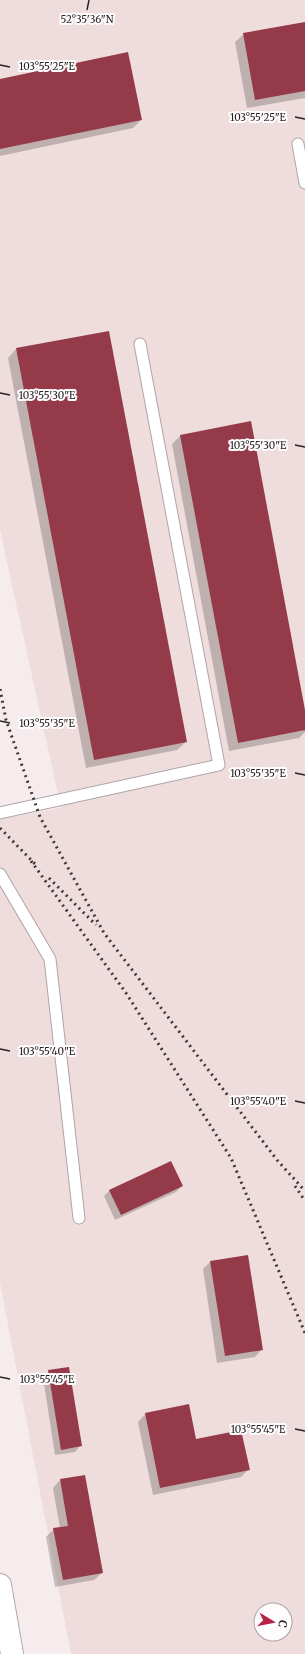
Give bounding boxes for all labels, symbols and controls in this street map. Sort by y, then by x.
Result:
text: 52°35'36"N [61,13,114,26]
text: 103°55'25"E [19,60,76,73]
text: 103°55'25"E [230,111,287,124]
text: 103°55'30"E [19,389,76,402]
text: 103°55'30"E [230,439,287,452]
text: 103°55'35"E [19,717,75,730]
text: 103°55'35"E [230,767,286,780]
text: 103°55'40"E [19,1045,76,1058]
text: 103°55'40"E [230,1095,287,1108]
text: 103°55'45"E [20,1373,75,1386]
text: 103°55'45"E [231,1423,286,1436]
north arrow [253,1602,293,1642]
text: С [275,1619,290,1629]

